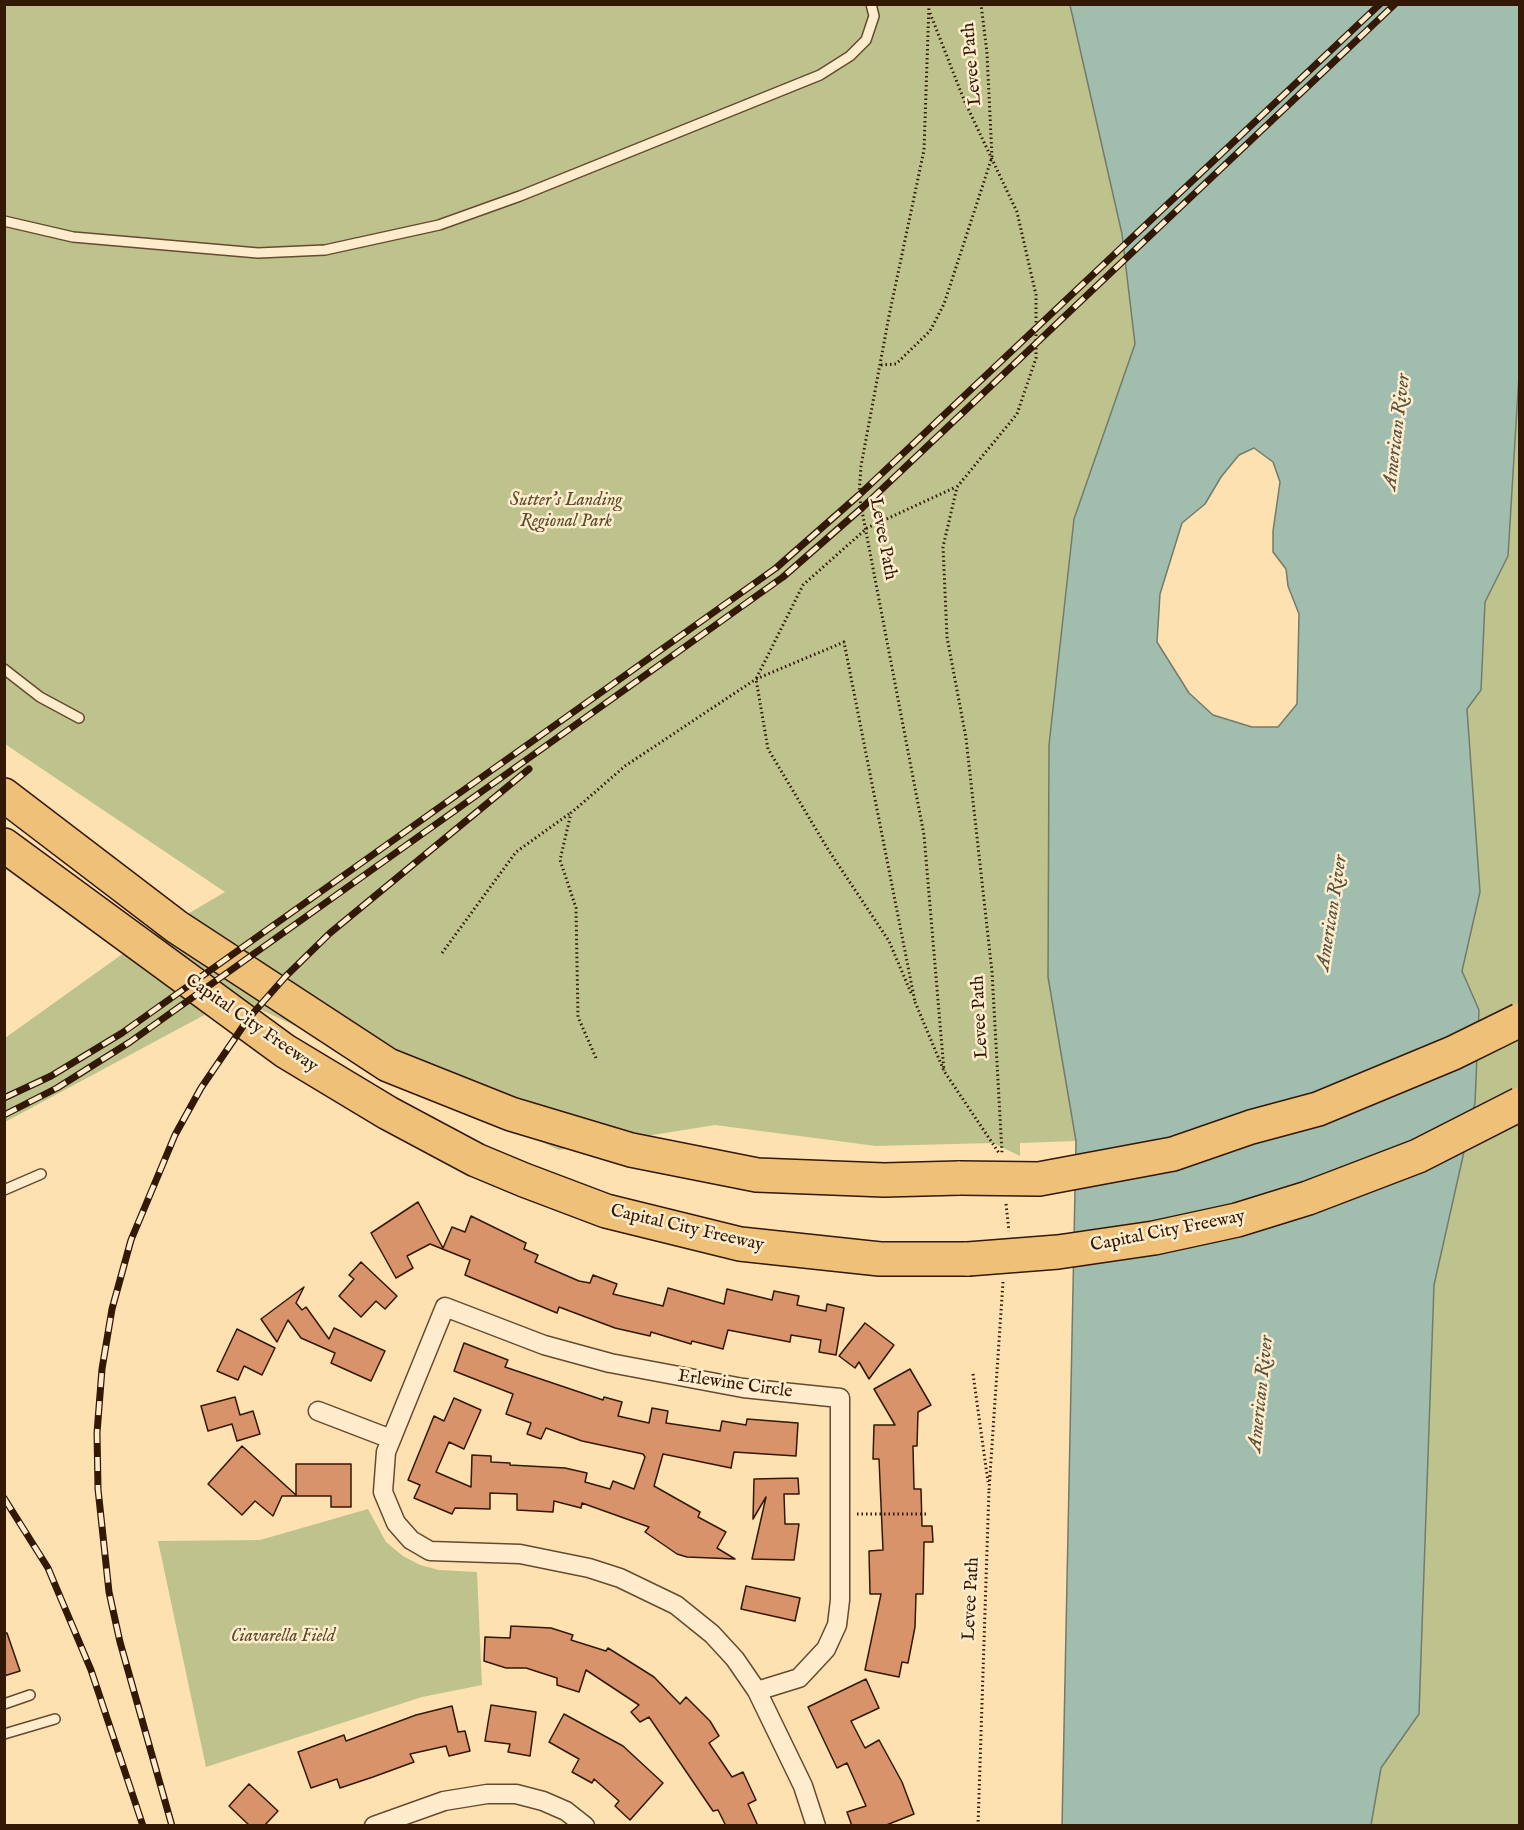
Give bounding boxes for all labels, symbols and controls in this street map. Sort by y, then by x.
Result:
street label: Levee Path [959,22,987,106]
water label: American River [1379,373,1417,491]
park label: Sutter's Landing Regional Park [510,490,622,532]
street label: Levee Path [863,496,901,582]
water label: American River [1312,853,1354,973]
street label: Capital City Freeway [180,970,322,1078]
street label: Levee Path [968,975,994,1059]
street label: Capital City Freeway [608,1201,766,1257]
street label: Capital City Freeway [1089,1206,1247,1258]
water label: American River [1244,1335,1280,1453]
street label: Erlewine Circle [676,1366,794,1404]
street label: Levee Path [959,1557,985,1641]
park label: Ciavarella Field [231,1626,335,1648]

